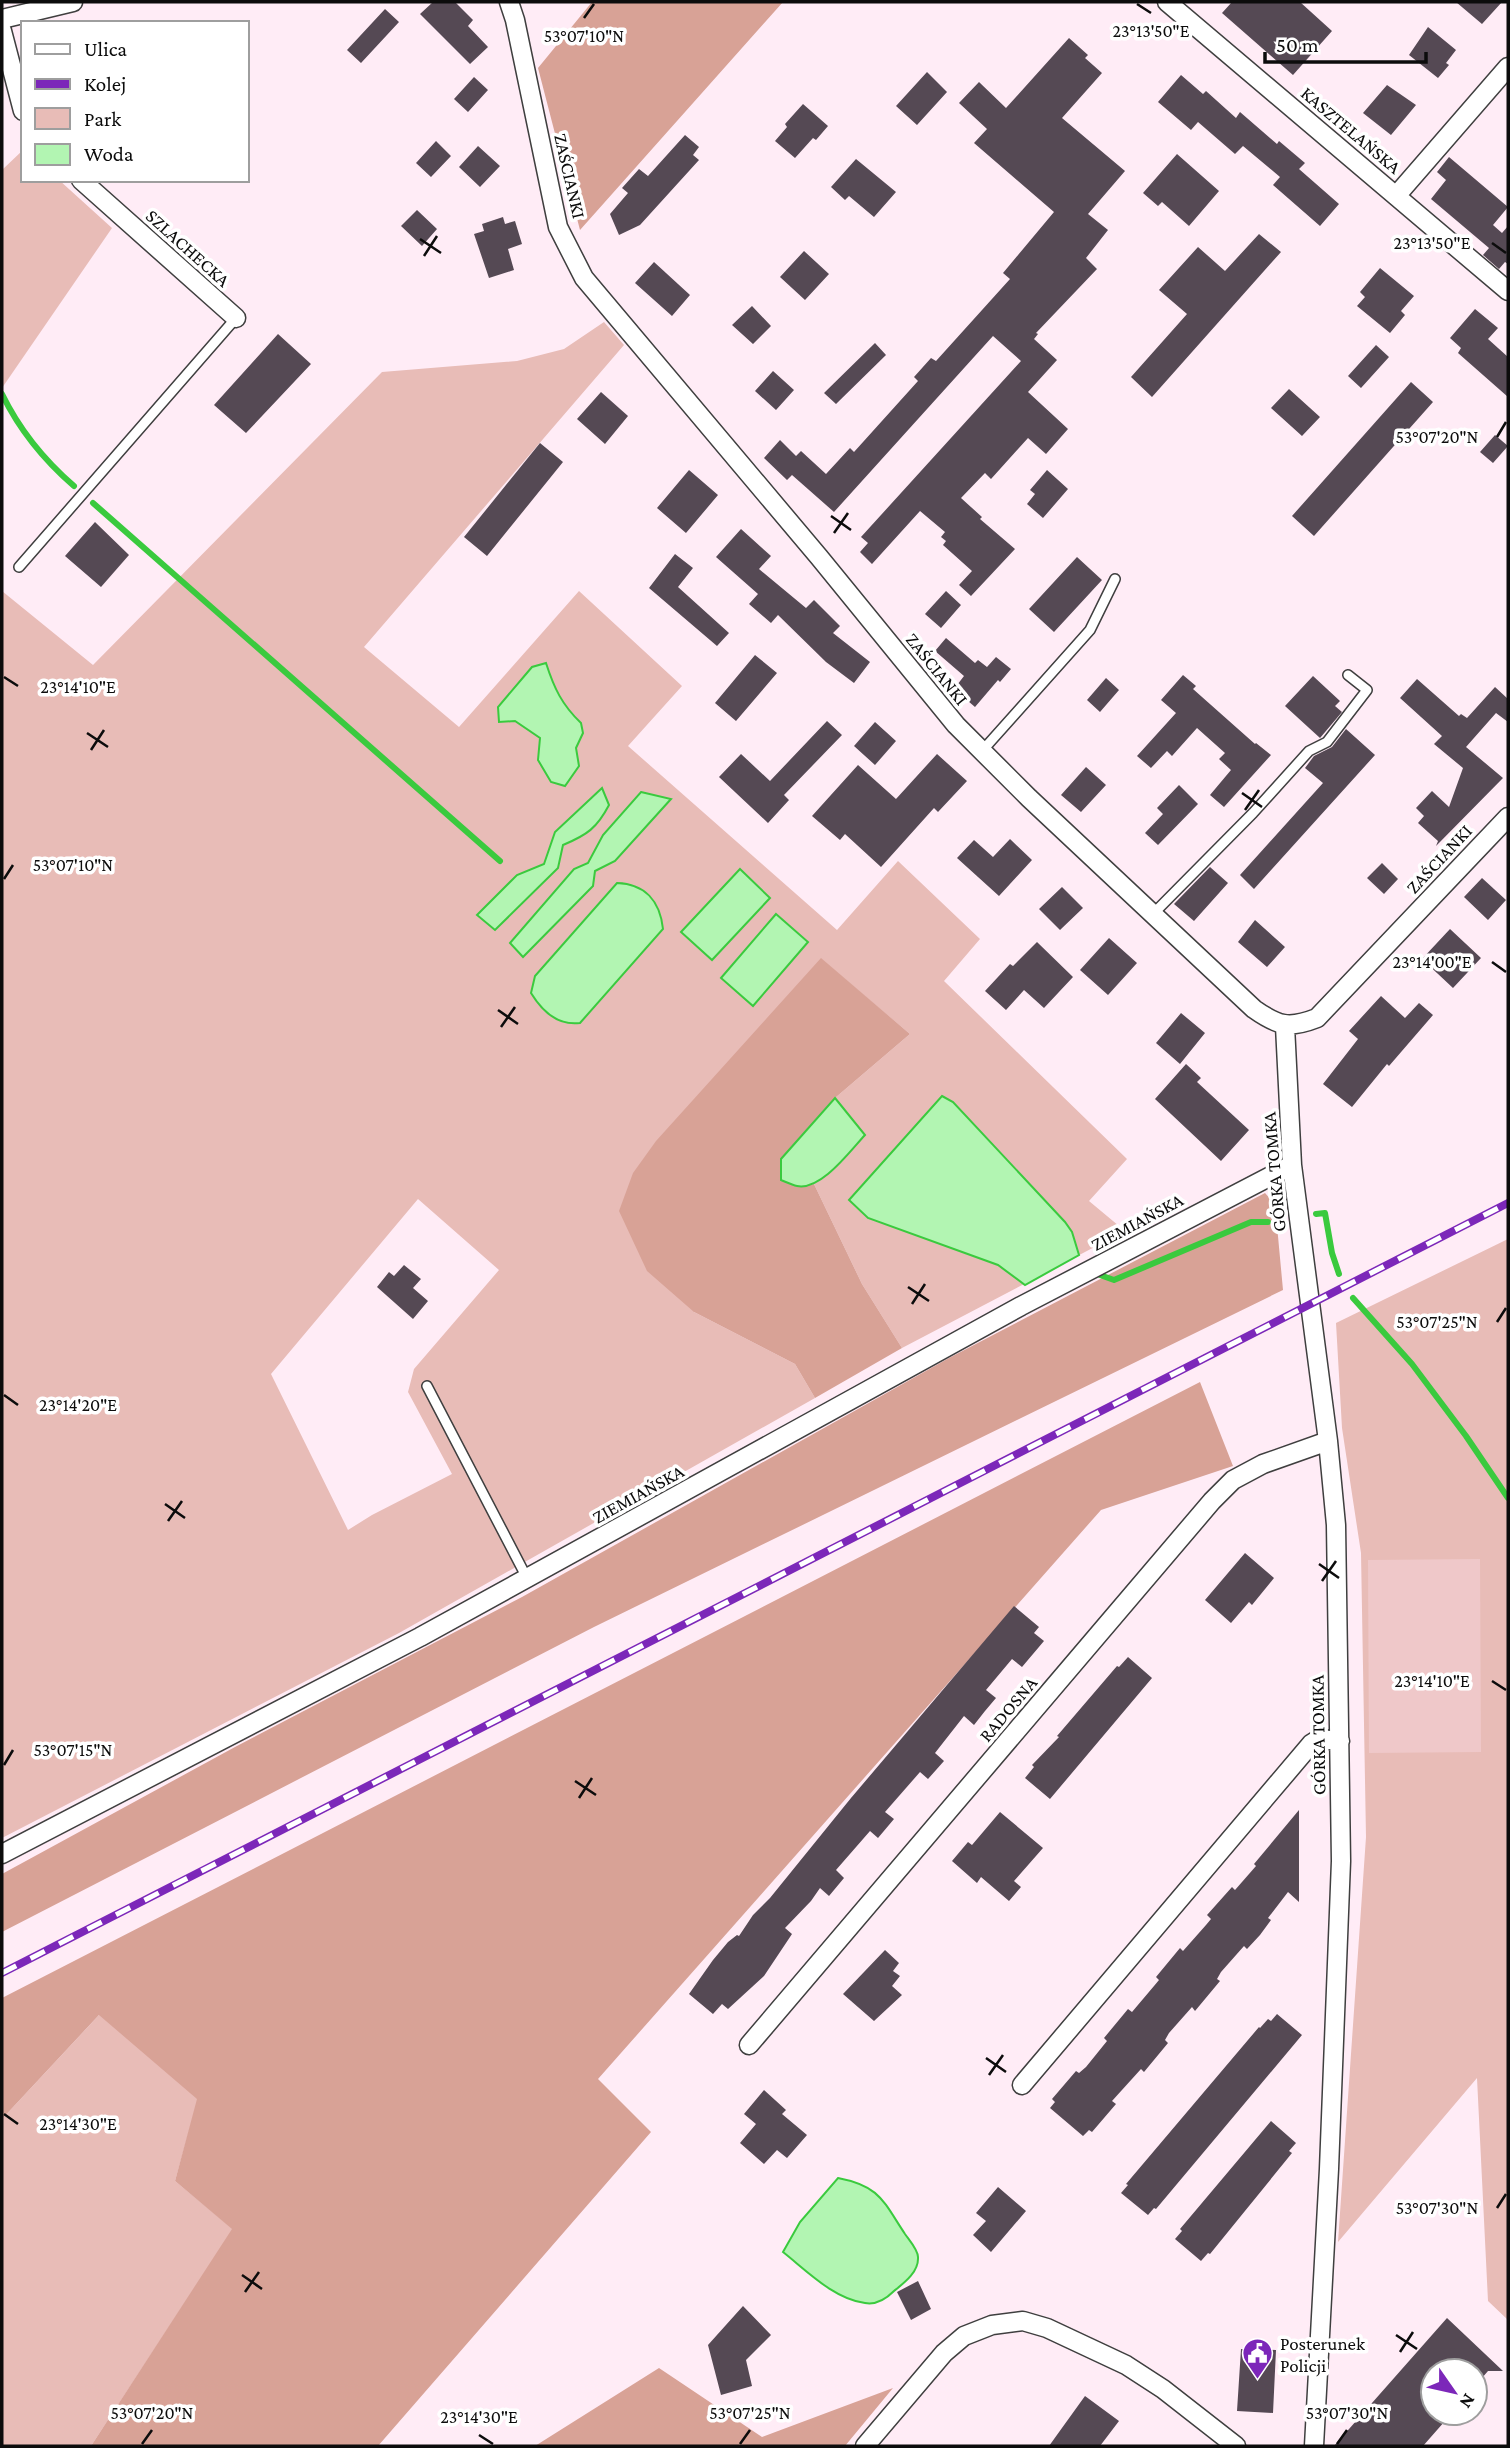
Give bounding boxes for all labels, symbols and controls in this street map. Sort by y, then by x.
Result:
legend [21,21,248,182]
text: 23°13'50"E [1113,21,1190,41]
scale bar [1265,21,1426,65]
text: 53°07'10"N [544,26,624,46]
text: 50 m [1276,33,1319,57]
text: Ulica [84,37,127,61]
text: Kolej [84,72,126,96]
street label: KASZTELAŃSKA [1297,82,1405,178]
text: Park [84,107,121,131]
street label: ZAŚCIANKI [550,132,590,220]
text: Woda [84,142,134,166]
street label: SZLACHECKA [142,205,234,291]
text: 23°13'50"E [1394,233,1471,253]
text: 53°07'20"N [1396,427,1479,447]
street label: ZAŚCIANKI [902,629,972,709]
text: 23°14'10"E [40,677,116,697]
street label: ZAŚCIANKI [1402,820,1476,898]
text: 53°07'10"N [33,855,113,875]
text: 23°14'00"E [1392,952,1472,972]
street label: GÓRKA TOMKA [1258,1111,1290,1233]
street label: ZIEMIAŃSKA [1087,1189,1187,1255]
text: 53°07'25"N [1396,1312,1478,1332]
text: 23°14'20"E [39,1395,117,1415]
street label: ZIEMIAŃSKA [589,1460,687,1528]
text: 23°14'10"E [1394,1671,1470,1691]
street label: RADOSNA [975,1672,1041,1746]
street label: GÓRKA TOMKA [1306,1675,1330,1795]
text: 53°07'15"N [34,1740,113,1760]
text: 23°14'30"E [39,2114,117,2134]
text: 53°07'30"N [1396,2198,1478,2218]
place label: Posterunek Policji [1280,2333,1366,2377]
public building icon: Posterunek Policji [1240,2337,1274,2381]
north arrow [1419,2357,1489,2427]
text: N [1455,2390,1480,2413]
text: 53°07'20"N [111,2403,194,2423]
text: 53°07'25"N [709,2403,791,2423]
text: 53°07'30"N [1306,2403,1388,2423]
text: 23°14'30"E [440,2407,518,2427]

